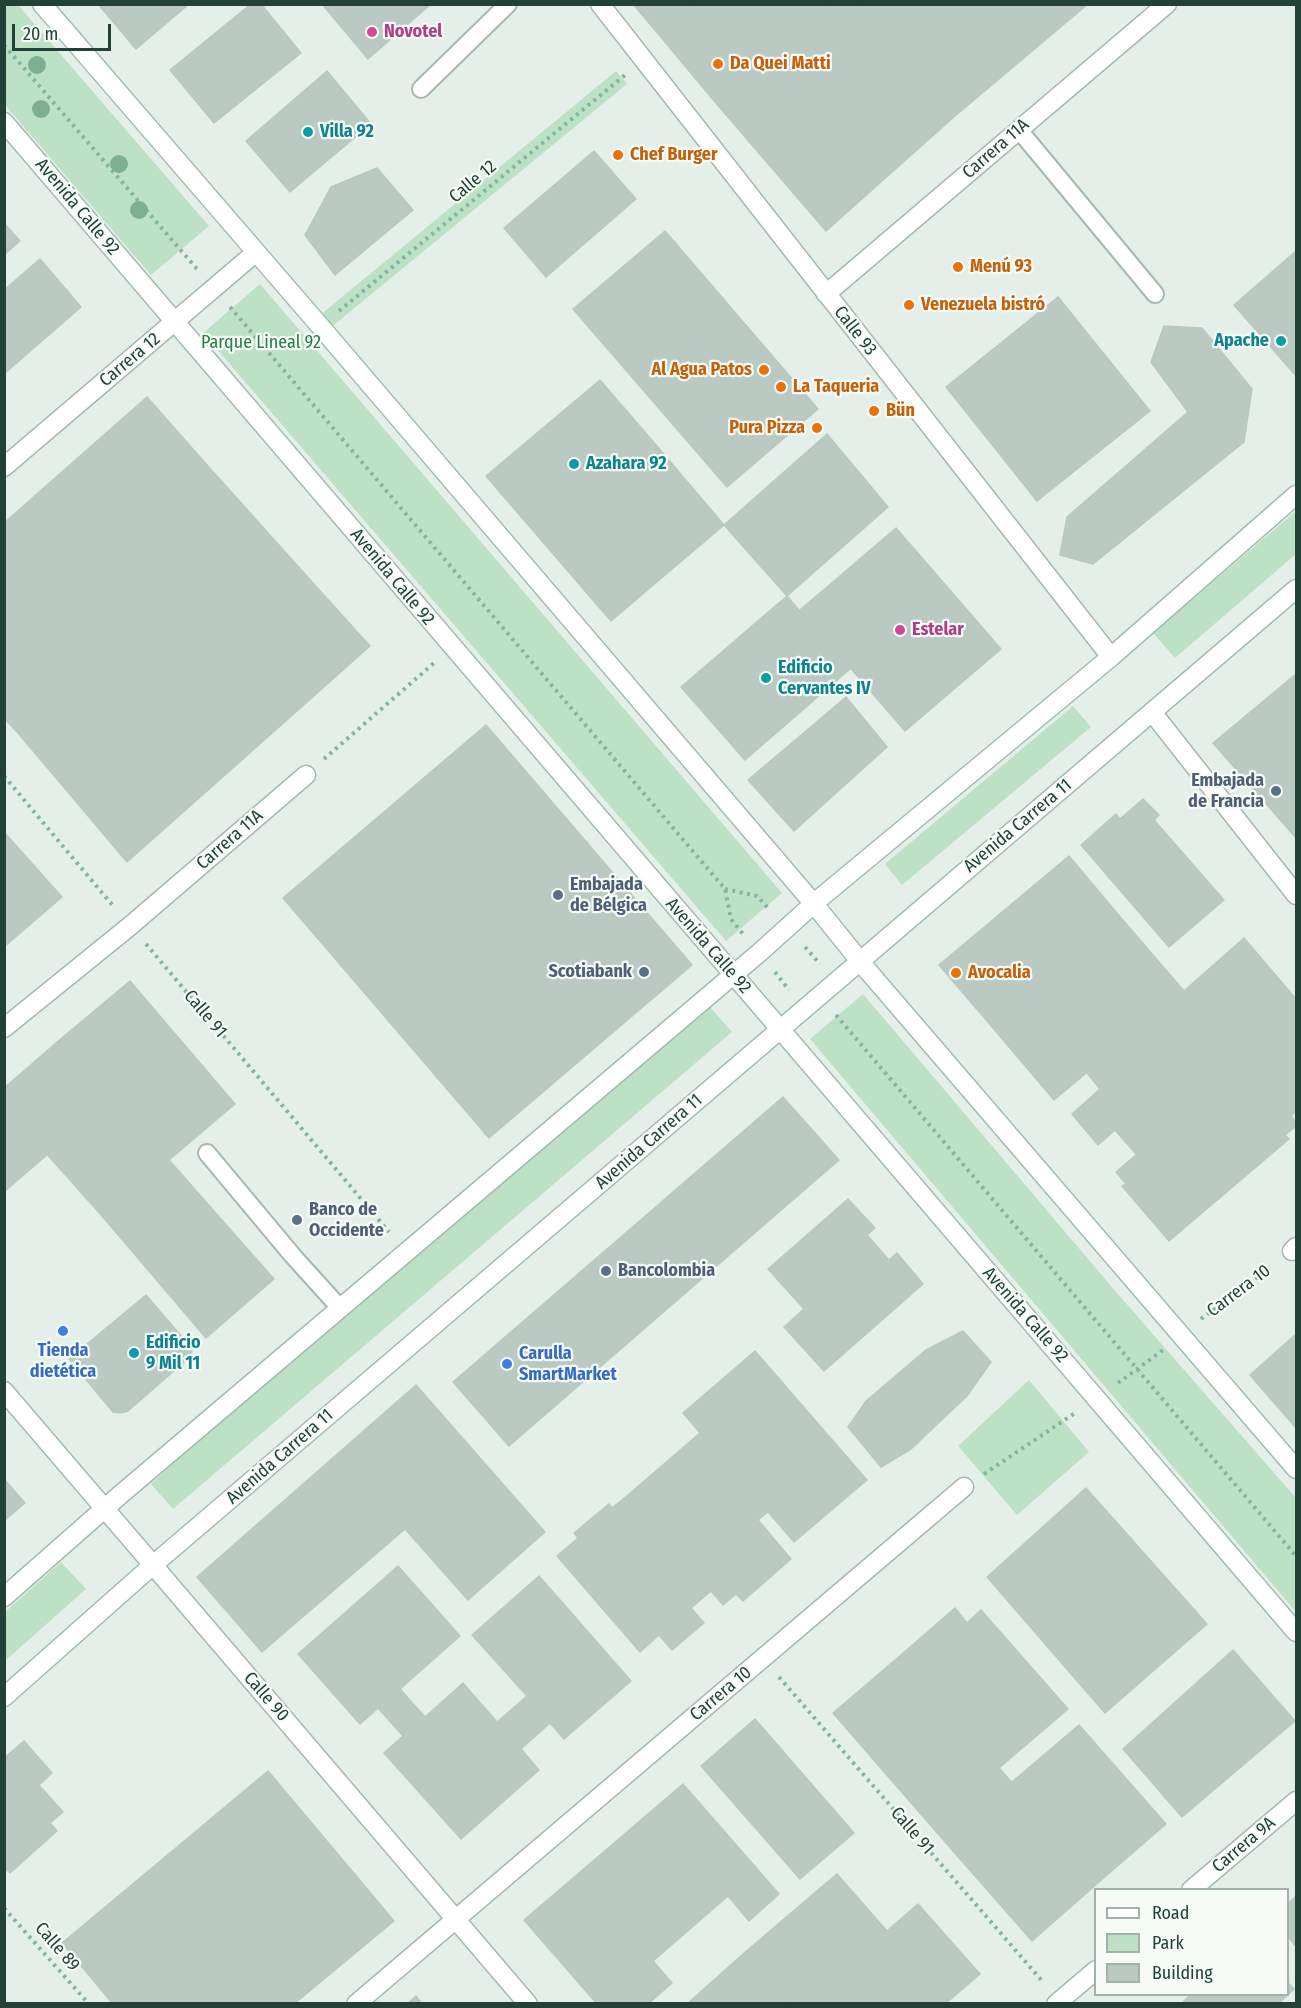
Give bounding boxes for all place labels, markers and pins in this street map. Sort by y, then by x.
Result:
place label: Novotel [384,21,442,43]
marker: Novotel [365,25,379,39]
place label: Da Quei Matti [730,53,831,75]
marker: Da Quei Matti [711,57,725,71]
place label: Villa 92 [320,121,374,143]
marker: Villa 92 [301,125,315,139]
place label: Chef Burger [630,144,718,166]
marker: Chef Burger [611,148,625,162]
place label: Menú 93 [970,256,1032,278]
marker: Menú 93 [951,260,965,274]
place label: Venezuela bistró [921,294,1045,316]
marker: Venezuela bistró [902,298,916,312]
place label: Apache [1214,330,1269,352]
marker: Apache [1274,334,1288,348]
place label: Al Agua Patos [652,359,752,381]
marker: Al Agua Patos [757,363,771,377]
place label: La Taqueria [793,376,879,398]
marker: La Taqueria [774,380,788,394]
place label: Bün [886,400,915,422]
marker: Bün [867,404,881,418]
place label: Pura Pizza [729,417,805,439]
marker: Pura Pizza [810,421,824,435]
place label: Azahara 92 [586,453,667,475]
marker: Azahara 92 [567,457,581,471]
place label: Estelar [912,619,964,641]
marker: Estelar [893,623,907,637]
place label: Edificio Cervantes IV [778,657,870,700]
marker: Edificio Cervantes IV [759,671,773,685]
place label: Embajada de Francia [1188,770,1264,812]
marker: Embajada de Francia [1269,784,1283,798]
place label: Embajada de Bélgica [570,874,647,916]
marker: Embajada de Bélgica [551,888,565,902]
place label: Scotiabank [548,961,632,983]
place label: Avocalia [968,962,1031,984]
marker: Scotiabank [637,965,651,979]
marker: Avocalia [949,966,963,980]
place label: Banco de Occidente [309,1199,384,1242]
marker: Banco de Occidente [290,1213,304,1227]
place label: Bancolombia [618,1260,715,1282]
marker: Bancolombia [599,1264,613,1278]
marker: Tienda dietética [56,1324,70,1338]
place label: Edificio 9 Mil 11 [146,1332,201,1374]
place label: Tienda dietética [30,1340,96,1382]
place label: Carulla SmartMarket [519,1343,617,1386]
marker: Edificio 9 Mil 11 [127,1346,141,1360]
marker: Carulla SmartMarket [500,1357,514,1371]

